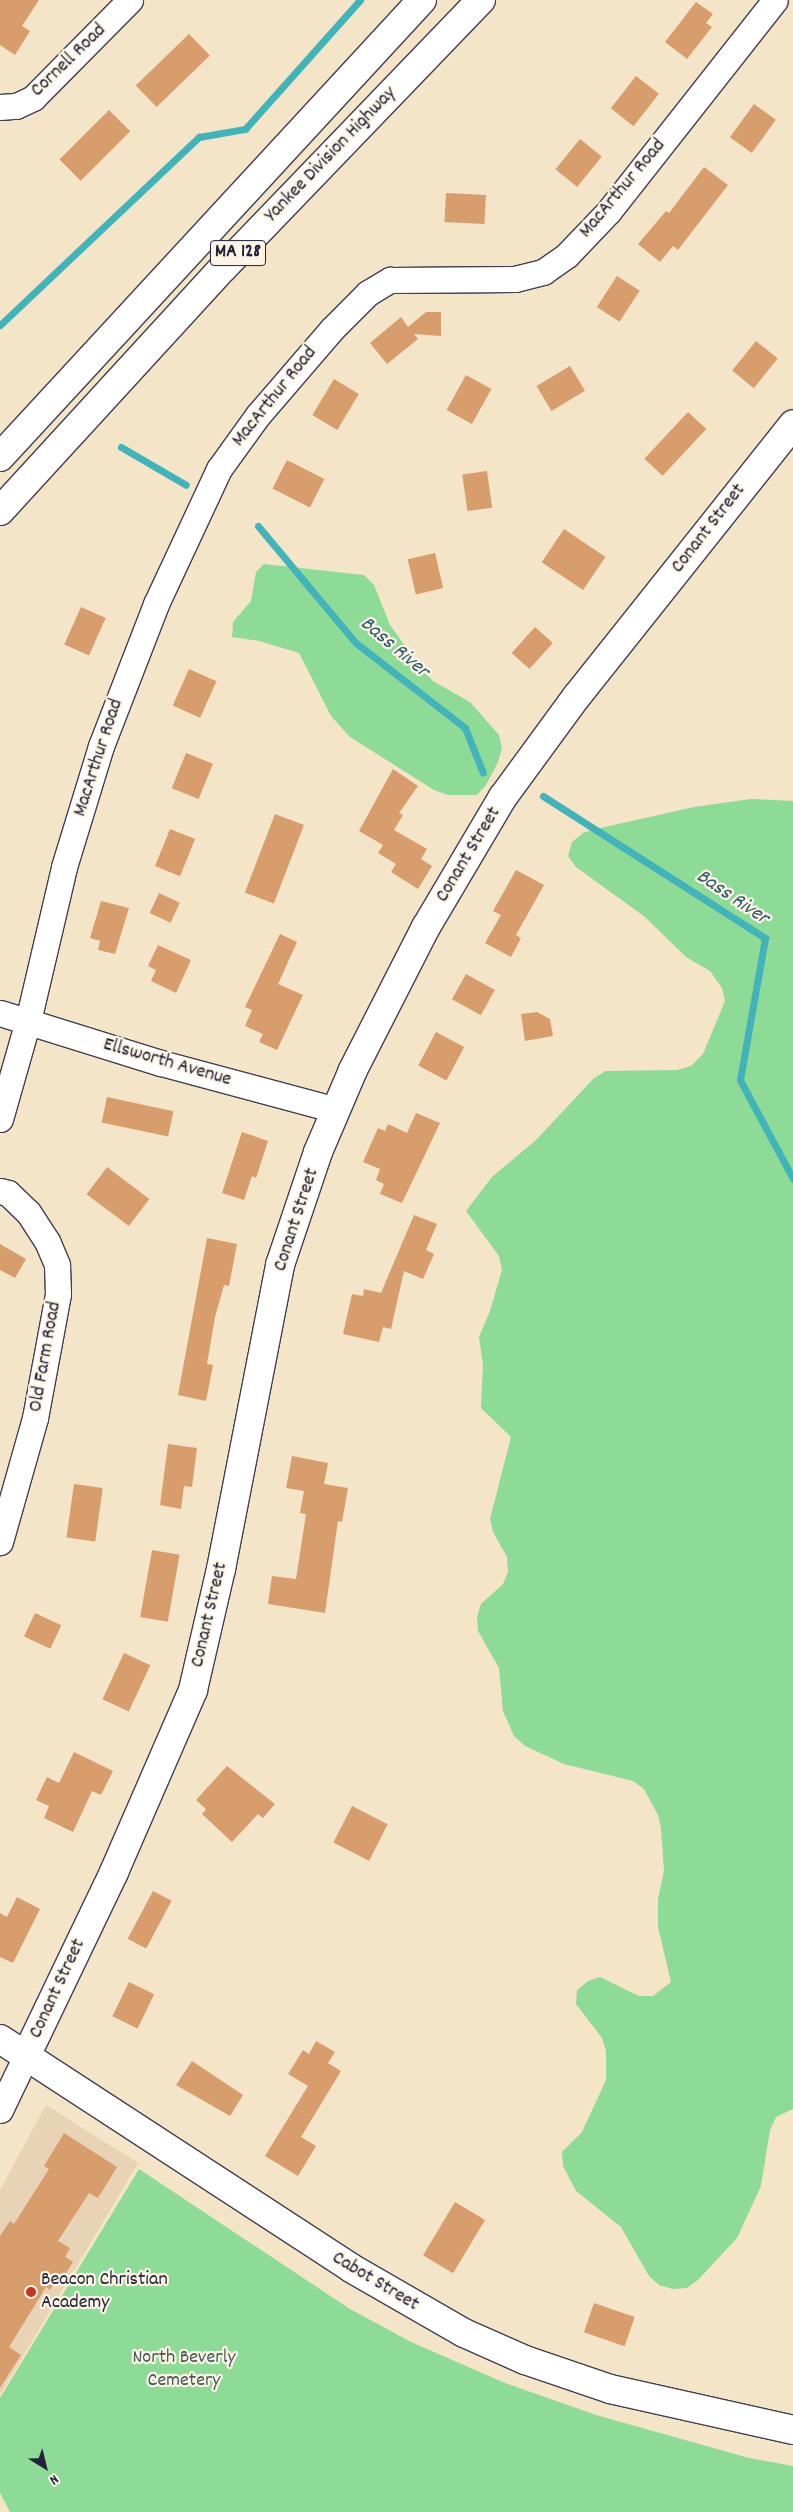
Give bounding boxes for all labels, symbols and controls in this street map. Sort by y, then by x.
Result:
street label: Cornell Road [26,19,112,103]
street label: Yankee Division Highway [260,82,402,228]
street label: MacArthur Road [575,135,671,243]
road number: MA 128 [209,237,267,270]
street label: MacArthur Road [227,342,323,452]
street label: Conant Street [667,479,751,579]
water label: Bass River [354,612,434,684]
street label: MacArthur Road [69,696,129,820]
street label: Conant Street [431,803,507,907]
water label: Bass River [691,865,773,931]
street label: Ellsworth Avenue [100,1033,234,1093]
street label: Conant Street [269,1165,325,1275]
street label: Old Farm Road [24,1300,68,1414]
street label: Conant Street [186,1560,234,1670]
street label: Conant Street [24,1935,92,2043]
street label: Cabot Street [327,2247,423,2317]
place label: Beacon Christian Academy [41,2268,168,2315]
marker: Beacon Christian Academy [25,2286,37,2298]
park label: North Beverly Cemetery [132,2346,236,2393]
north arrow [20,2442,70,2492]
text: N [45,2469,63,2489]

